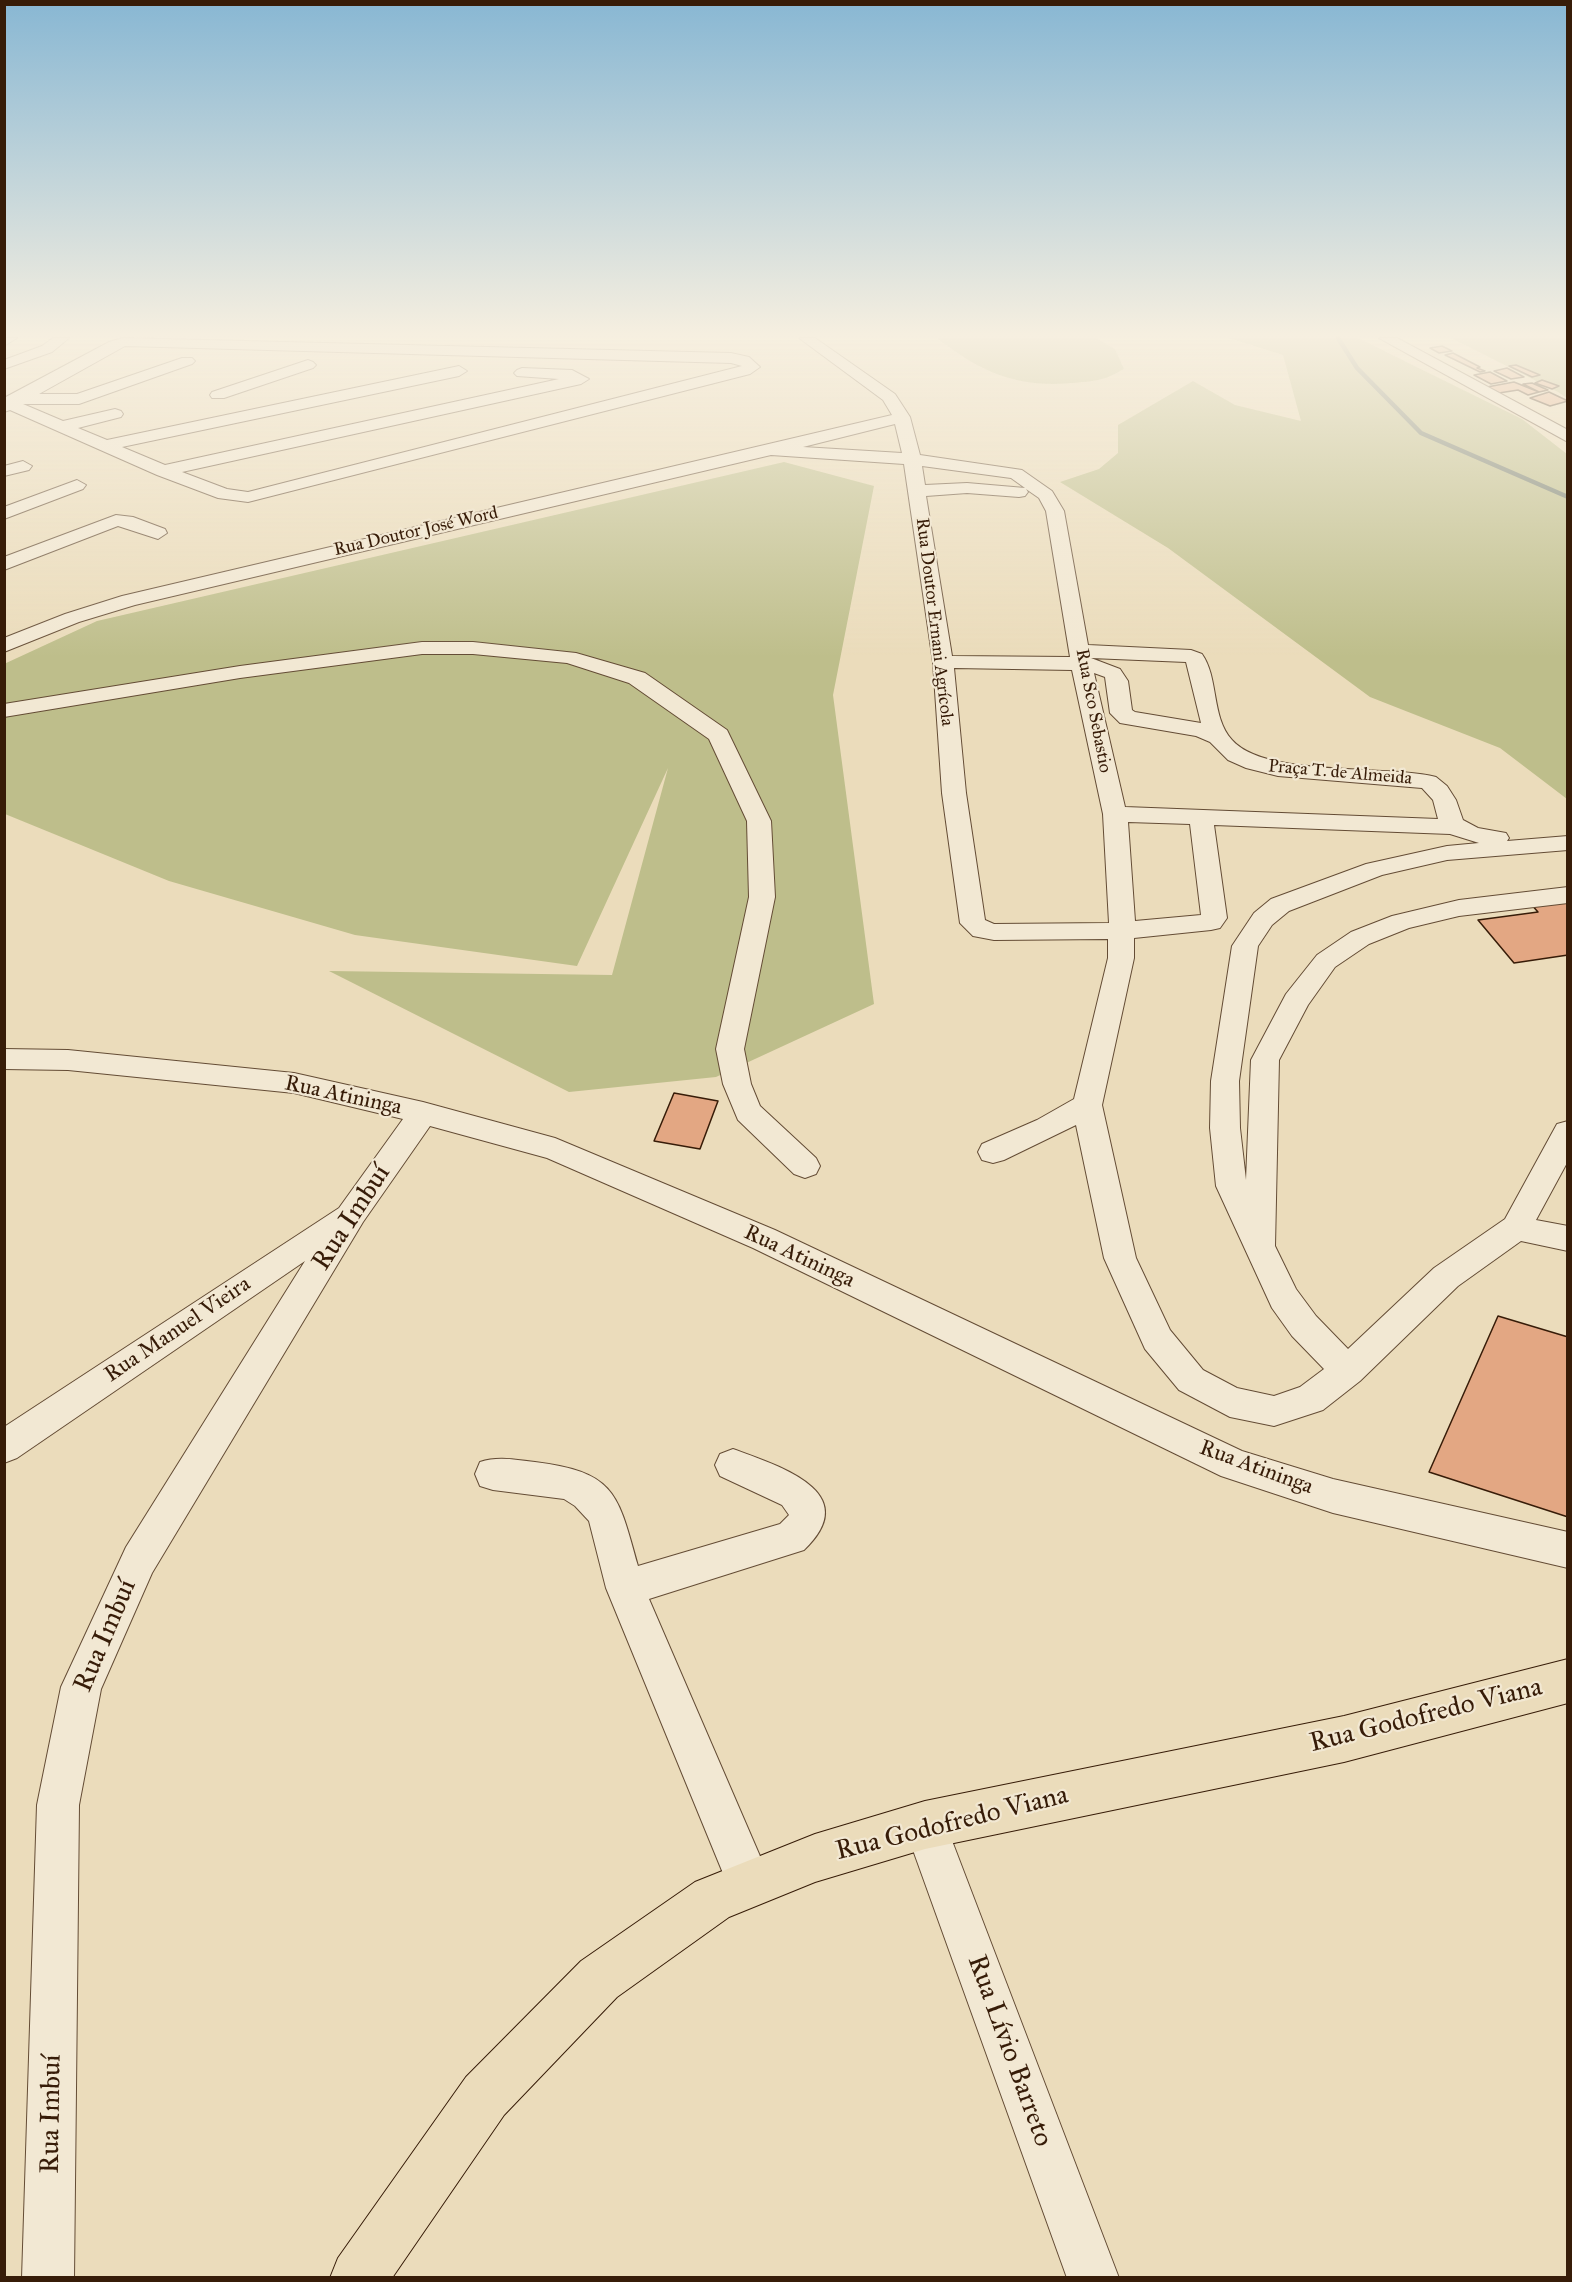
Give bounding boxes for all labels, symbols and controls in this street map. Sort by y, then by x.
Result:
street label: Rua Doutor José Word [332,503,500,561]
street label: Rua Doutor Ernani Agrícola [911,517,957,727]
street label: Rua Sco Sebastio [1070,647,1116,775]
street label: Praça T. de Almeida [1267,756,1413,790]
street label: Rua Atininga [282,1071,404,1121]
street label: Rua Imbuí [306,1159,398,1277]
street label: Rua Atininga [740,1220,858,1294]
street label: Rua Manuel Vieira [100,1271,256,1389]
street label: Rua Atininga [1196,1435,1316,1501]
street label: Rua Imbuí [68,1575,144,1697]
street label: Rua Godofredo Viana [1306,1671,1546,1761]
street label: Rua Godofredo Viana [832,1779,1072,1869]
street label: Rua Lívio Barreto [959,1951,1059,2151]
street label: Rua Imbuí [35,2054,69,2174]

